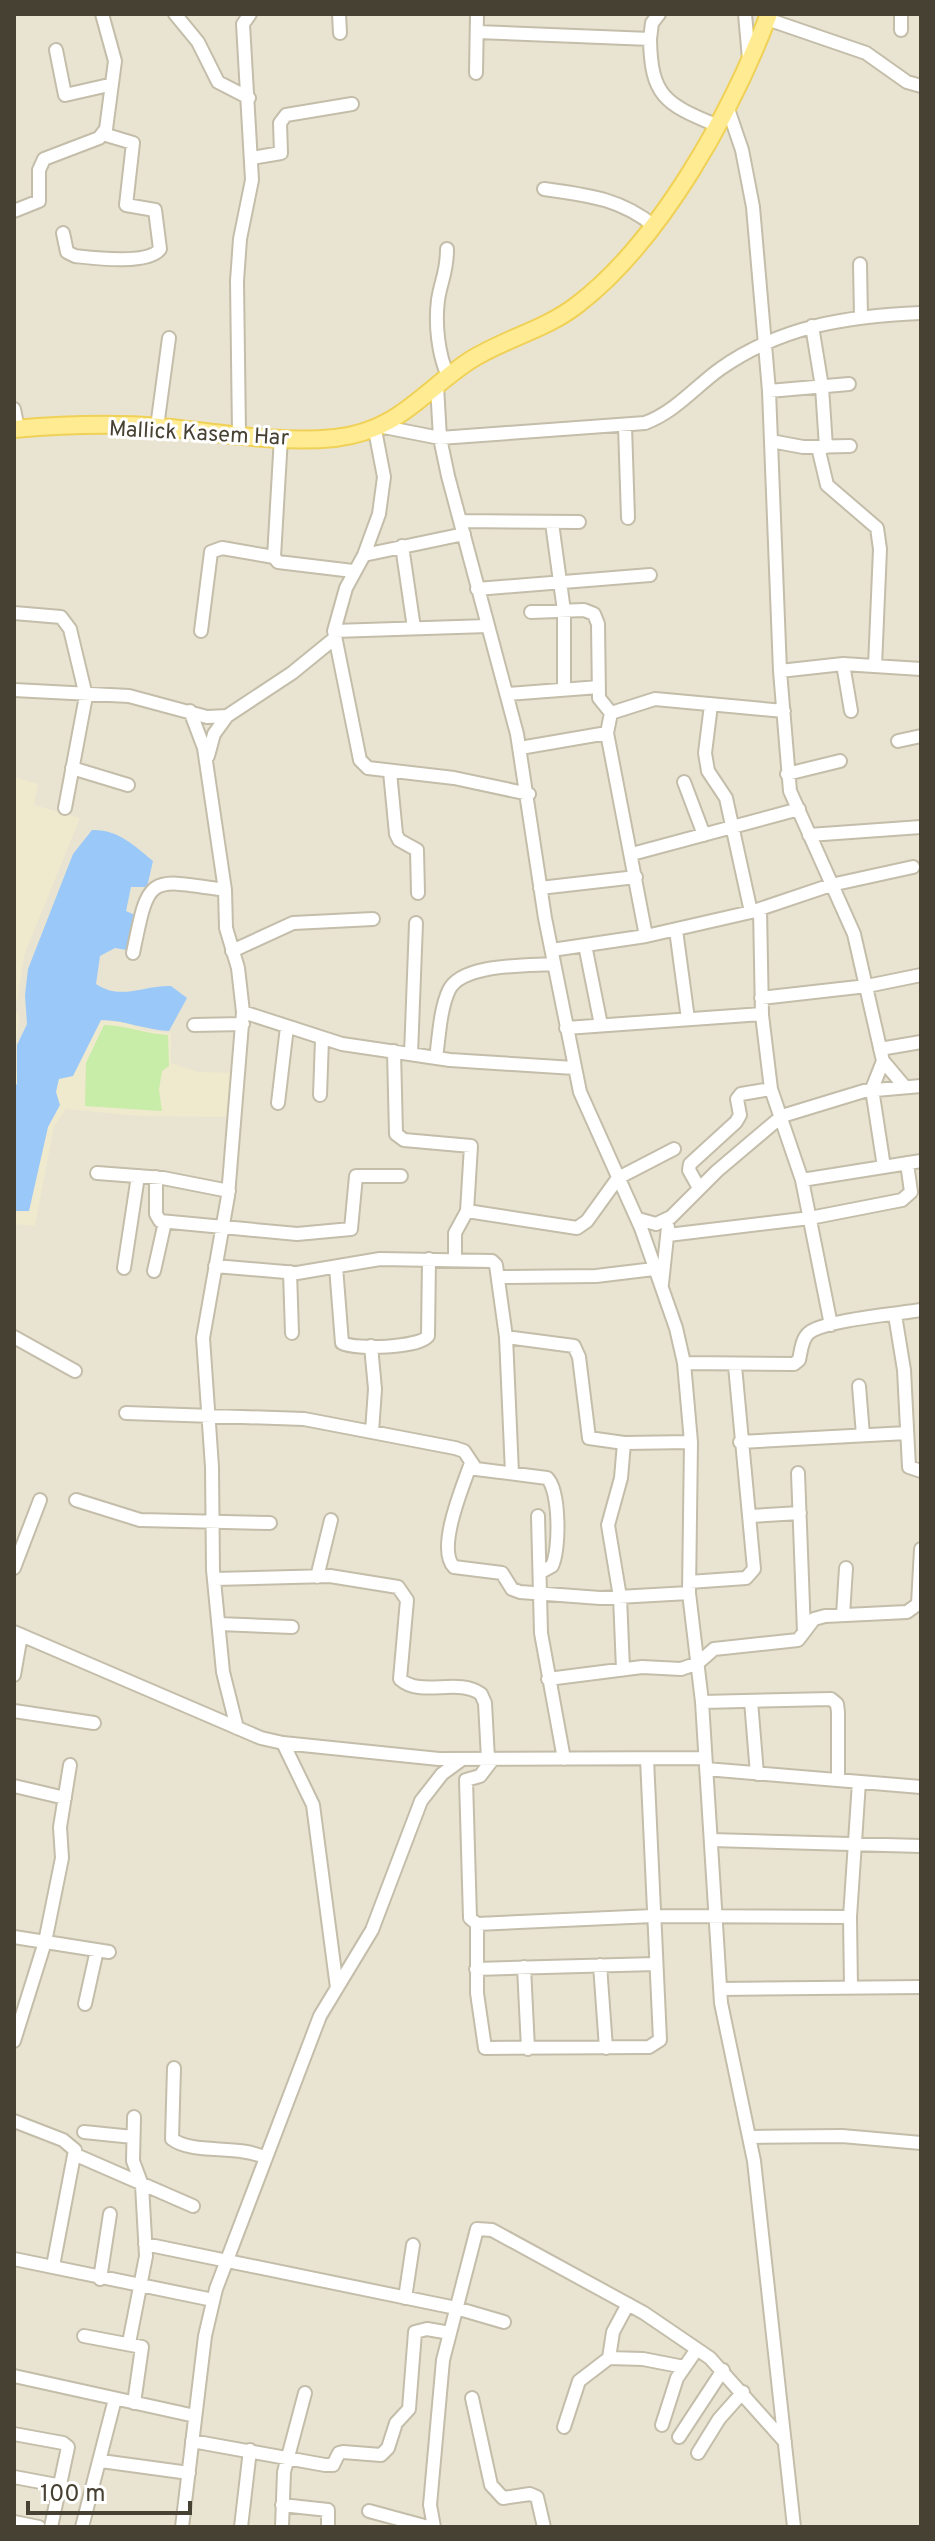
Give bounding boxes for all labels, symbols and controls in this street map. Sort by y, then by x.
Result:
street label: Mallick Kasem Har [108,416,290,453]
scale bar [28,2465,190,2515]
text: 100 m [40,2480,106,2510]

